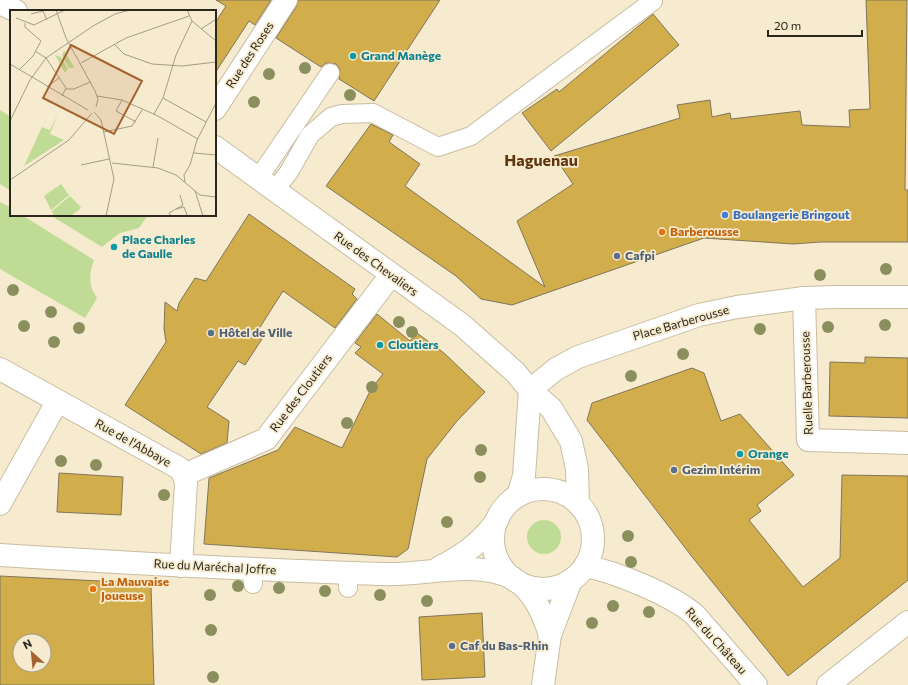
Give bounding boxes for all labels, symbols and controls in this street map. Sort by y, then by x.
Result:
inset map [10,10,216,216]
scale bar [768,12,862,38]
text: 20 m [774,18,801,32]
street label: Rue des Roses [223,19,276,90]
place label: Grand Manège [361,48,441,62]
marker: Grand Manège [348,51,358,61]
district label: Haguenau [504,150,578,169]
place label: Boulangerie Bringout [733,207,850,221]
marker: Boulangerie Bringout [720,210,730,220]
place label: Barberousse [670,224,739,238]
marker: Barberousse [657,227,667,237]
street label: Rue des Chevaliers [332,228,421,298]
place label: Place Charles de Gaulle [122,232,196,260]
marker: Place Charles de Gaulle [109,242,119,252]
place label: Cafpi [625,248,655,262]
marker: Cafpi [612,251,622,261]
street label: Place Barberousse [631,302,730,342]
place label: Hôtel de Ville [219,325,292,339]
marker: Hôtel de Ville [206,328,216,338]
street label: Ruelle Barberousse [797,331,815,435]
place label: Cloutiers [388,337,439,351]
marker: Cloutiers [375,340,385,350]
street label: Rue des Cloutiers [266,351,334,434]
street label: Rue de l'Abbaye [93,415,174,469]
place label: Orange [748,446,789,460]
marker: Orange [735,449,745,459]
place label: Gezim Intérim [682,462,760,476]
marker: Gezim Intérim [669,465,679,475]
street label: Rue du Maréchal Joffre [153,556,277,577]
place label: La Mauvaise Joueuse [101,574,169,603]
marker: La Mauvaise Joueuse [88,584,98,594]
street label: Rue du Château [683,604,750,676]
north arrow [12,633,52,673]
text: N [21,636,34,651]
place label: Caf du Bas-Rhin [460,638,548,652]
marker: Caf du Bas-Rhin [447,641,457,651]

